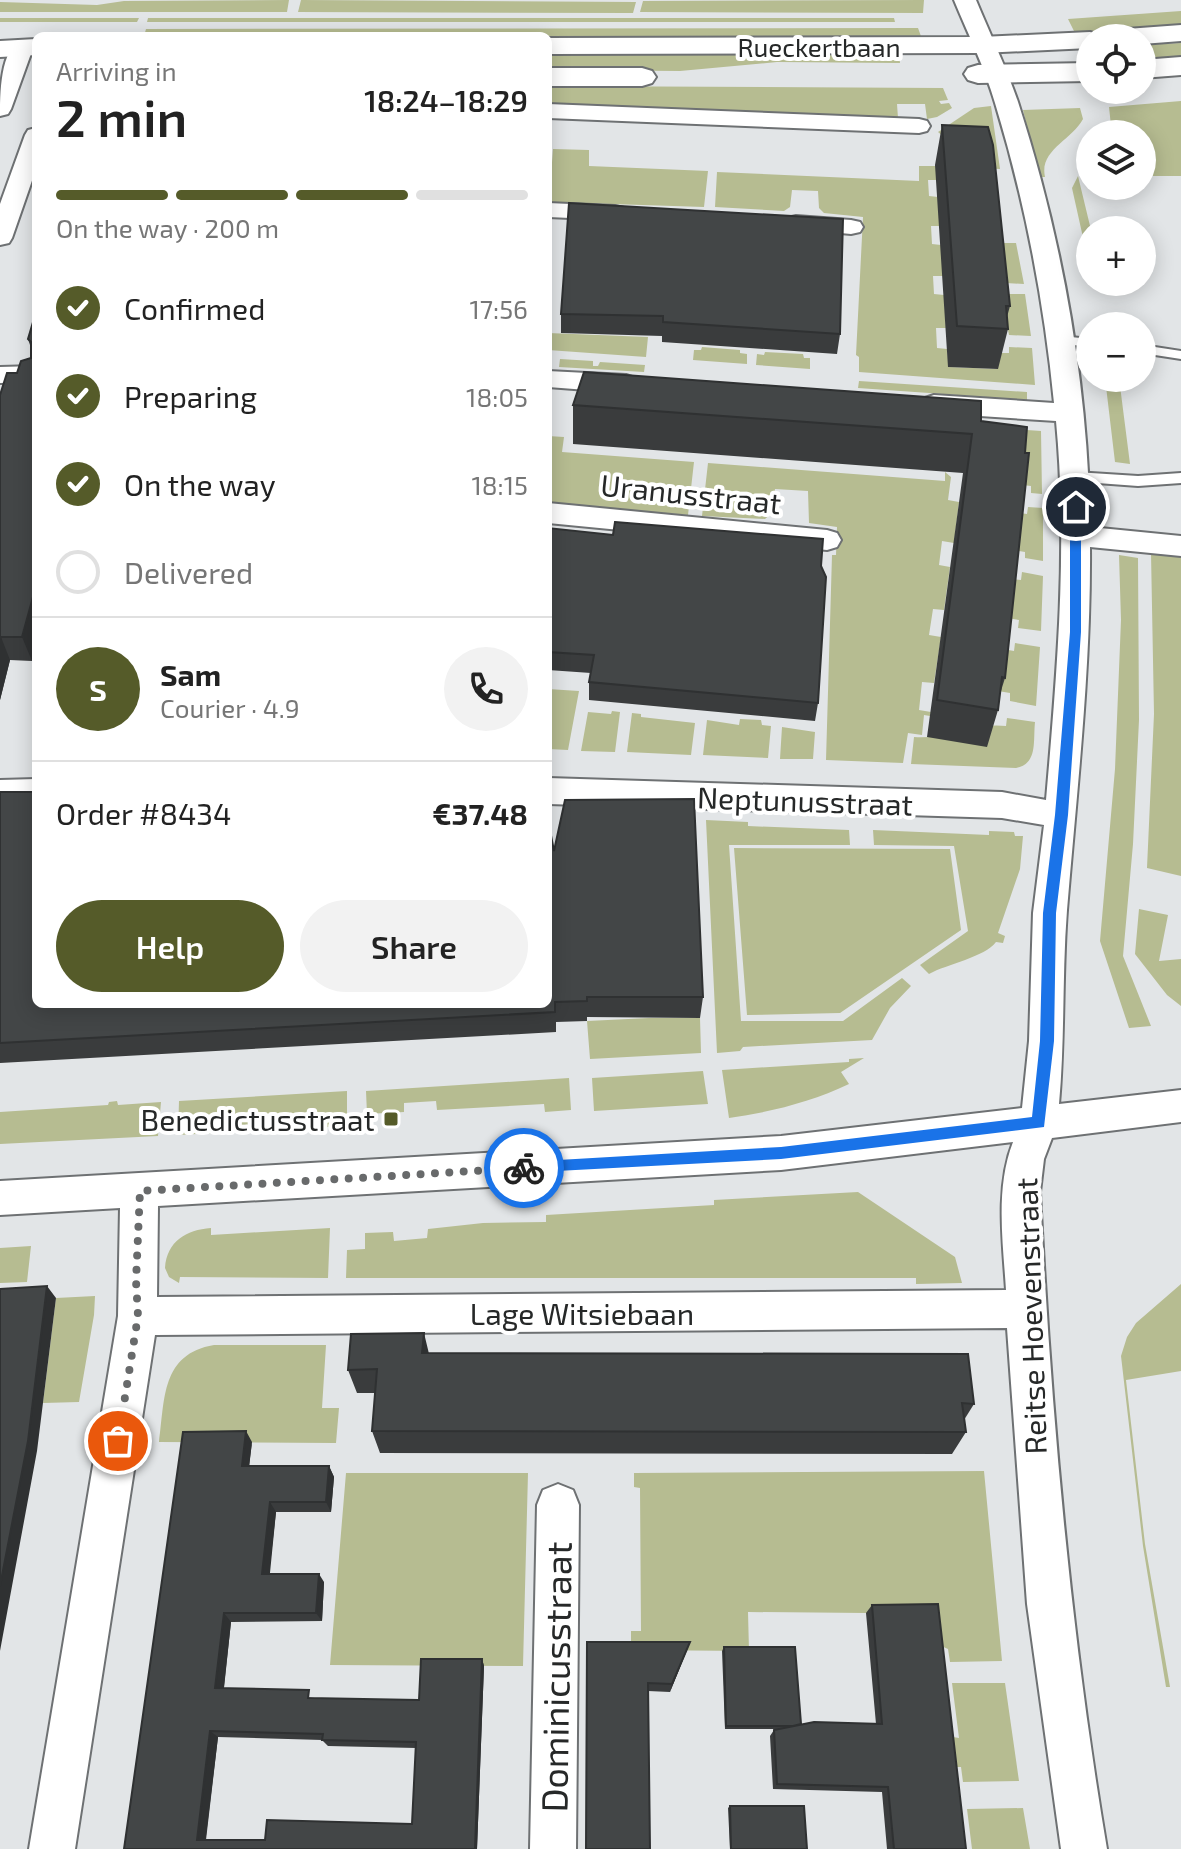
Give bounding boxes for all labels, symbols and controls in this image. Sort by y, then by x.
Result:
map controls [1076,24,1156,392]
button: locate [1076,24,1156,104]
street label: Rueckertbaan [737,31,901,62]
text: Arriving in [56,55,177,86]
text: 18:24–18:29 [364,82,528,118]
text: 2 min [56,85,187,147]
button: layers [1076,120,1156,200]
text: On the way · 200 m [56,212,279,243]
button: + [1076,216,1156,296]
icon: check [56,286,100,330]
text: Confirmed [124,290,265,326]
text: 17:56 [469,293,528,324]
button: − [1076,312,1156,392]
icon: check [56,374,100,418]
text: Preparing [124,378,257,414]
text: 18:05 [466,381,528,412]
icon: check [56,462,100,506]
text: On the way [124,466,276,502]
street label: Uranusstraat [599,466,783,520]
text: 18:15 [471,469,528,500]
pin [1042,473,1110,541]
icon: home [1054,485,1098,529]
text: Delivered [124,554,253,590]
button: phone [444,647,528,731]
text: Sam [160,656,221,692]
text: S [89,671,107,707]
text: Courier · 4.9 [160,692,300,723]
street label: Neptunusstraat [696,778,914,822]
text: Order #8434 [56,795,232,831]
text: €37.48 [432,795,528,831]
button: Help [56,900,284,992]
button: Share [300,900,528,992]
place label: Benedictusstraat [141,1101,375,1137]
marker: Benedictusstraat [382,1110,400,1128]
courier [484,1128,564,1208]
icon: bike [502,1146,546,1190]
street label: Reitse Hoevenstraat [1007,1177,1053,1455]
street label: Lage Witsiebaan [470,1295,694,1331]
pin [84,1407,152,1475]
icon: bag [96,1419,140,1463]
street label: Dominicusstraat [531,1541,579,1813]

